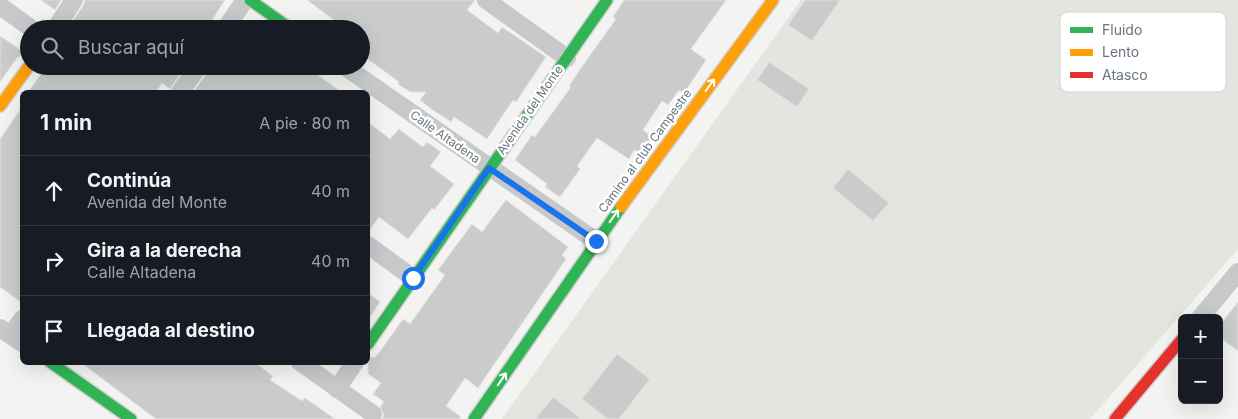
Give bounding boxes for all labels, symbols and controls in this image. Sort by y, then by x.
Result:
legend [1060,12,1226,92]
search box [20,20,370,75]
text: Fluido [1102,21,1142,38]
icon: search [38,34,66,62]
text: Buscar aquí [78,36,184,59]
text: Lento [1102,43,1139,60]
street label: Avenida del Monte [493,62,566,157]
text: Atasco [1102,66,1148,83]
one-way arrow [705,78,715,92]
street label: Camino al club Campestre [595,86,694,215]
street label: Calle Altadena [407,107,483,166]
text: 1 min [40,110,92,135]
text: A pie · 80 m [259,113,350,133]
text: Continúa [87,169,171,192]
icon: ahead [40,177,68,205]
text: 40 m [311,181,350,201]
text: Avenida del Monte [87,192,227,212]
one-way arrow [609,209,619,223]
route end [585,230,608,253]
text: Gira a la derecha [87,239,242,262]
icon: right [40,247,68,275]
text: 40 m [311,251,350,271]
text: Calle Altadena [87,262,196,282]
route start [402,267,425,290]
map controls [1178,314,1223,404]
button: + [1178,314,1223,359]
icon: arrive [40,317,68,345]
text: Llegada al destino [87,319,255,342]
button: − [1178,359,1223,404]
one-way arrow [497,372,507,386]

